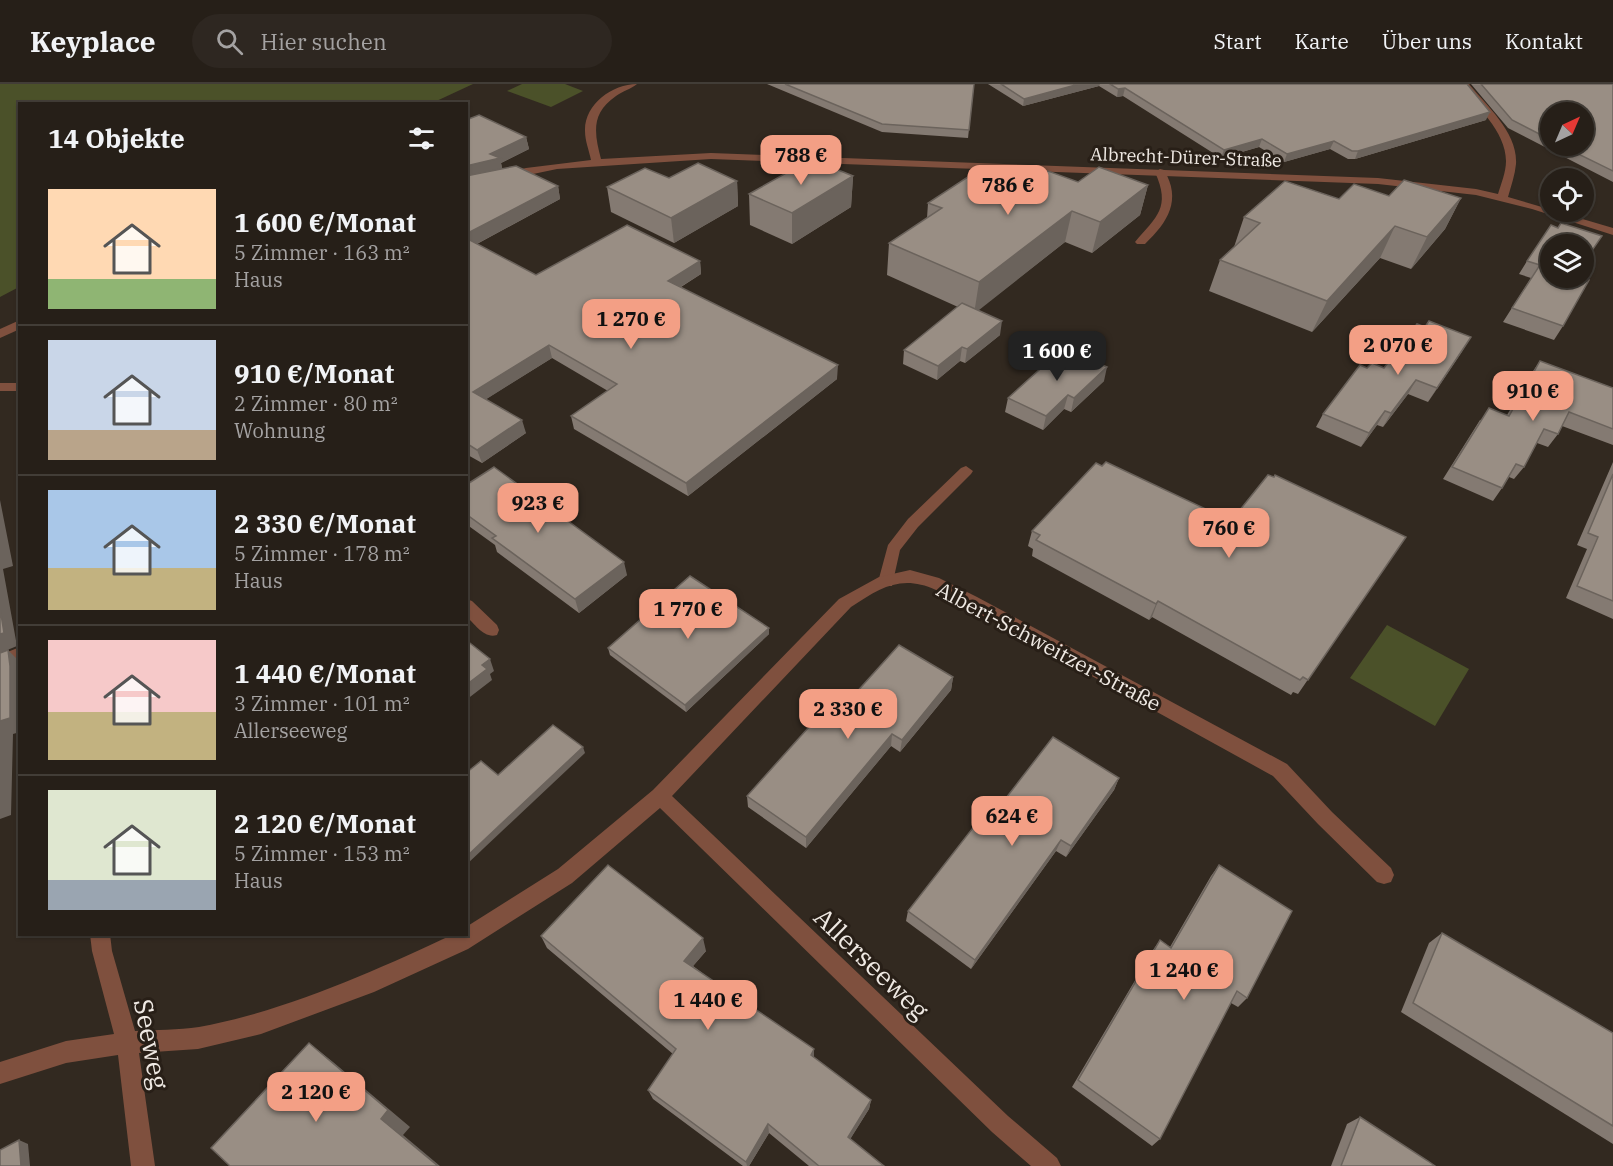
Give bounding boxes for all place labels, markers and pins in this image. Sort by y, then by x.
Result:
pin: 788 € [759,135,843,186]
pin: 786 € [966,165,1050,216]
pin: 1 270 € [576,299,686,350]
pin: 2 070 € [1343,325,1453,376]
pin: 1 600 € [1002,331,1112,382]
pin: 910 € [1491,371,1575,422]
pin: 923 € [496,483,580,534]
pin: 760 € [1187,508,1271,559]
pin: 1 770 € [633,589,743,640]
pin: 2 330 € [793,689,903,740]
pin: 624 € [970,796,1054,847]
pin: 1 240 € [1129,950,1239,1001]
pin: 1 440 € [653,980,763,1031]
pin: 2 120 € [261,1072,371,1123]

